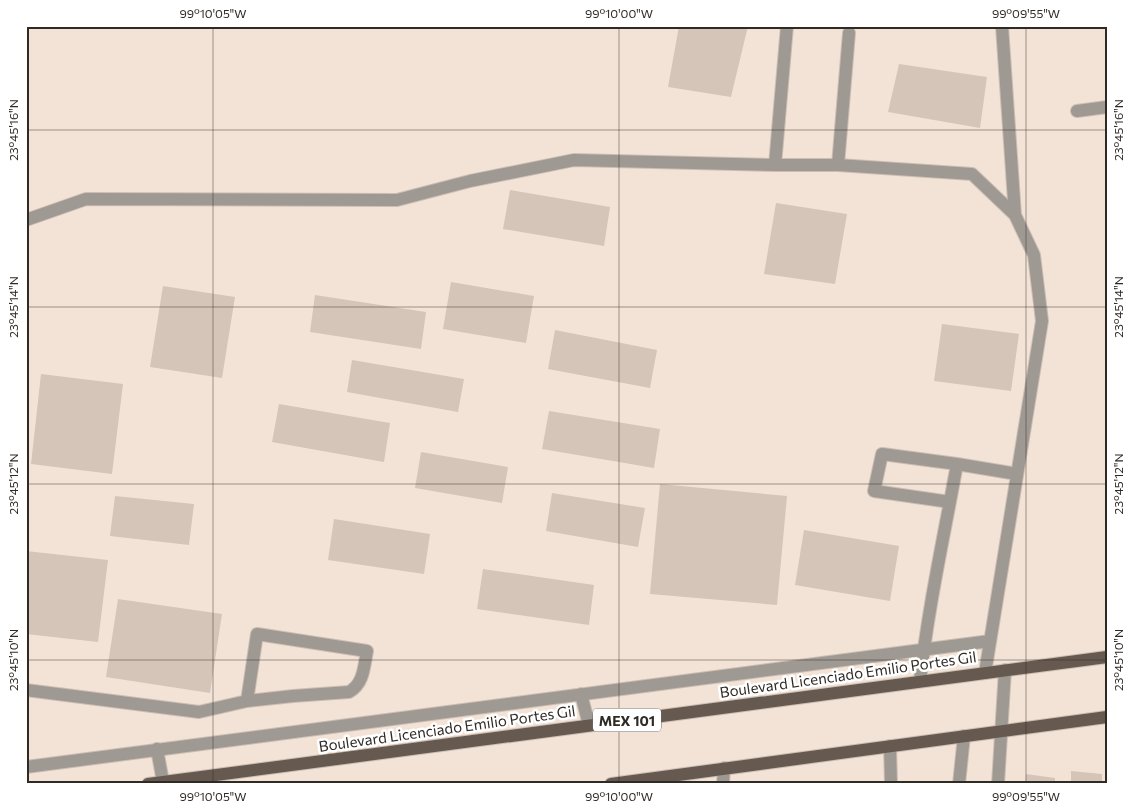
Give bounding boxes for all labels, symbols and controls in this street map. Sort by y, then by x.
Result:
text: 99°10'05"W [180,6,247,20]
text: 99°10'00"W [585,6,653,20]
text: 99°09'55"W [992,6,1060,20]
text: 23°45'16"N [6,99,20,161]
text: 23°45'16"N [1111,99,1125,161]
text: 23°45'14"N [6,276,20,338]
text: 23°45'14"N [1111,276,1125,338]
text: 23°45'12"N [6,454,20,514]
text: 23°45'12"N [1111,454,1125,514]
text: 23°45'10"N [6,629,20,691]
text: 23°45'10"N [1111,629,1125,691]
street label: Boulevard Licenciado Emilio Portes Gil [719,647,977,701]
street label: Boulevard Licenciado Emilio Portes Gil [318,701,576,755]
road number: MEX 101 [593,708,661,732]
text: 99°10'05"W [180,789,247,803]
text: 99°10'00"W [585,789,653,803]
text: 99°09'55"W [992,789,1060,803]

